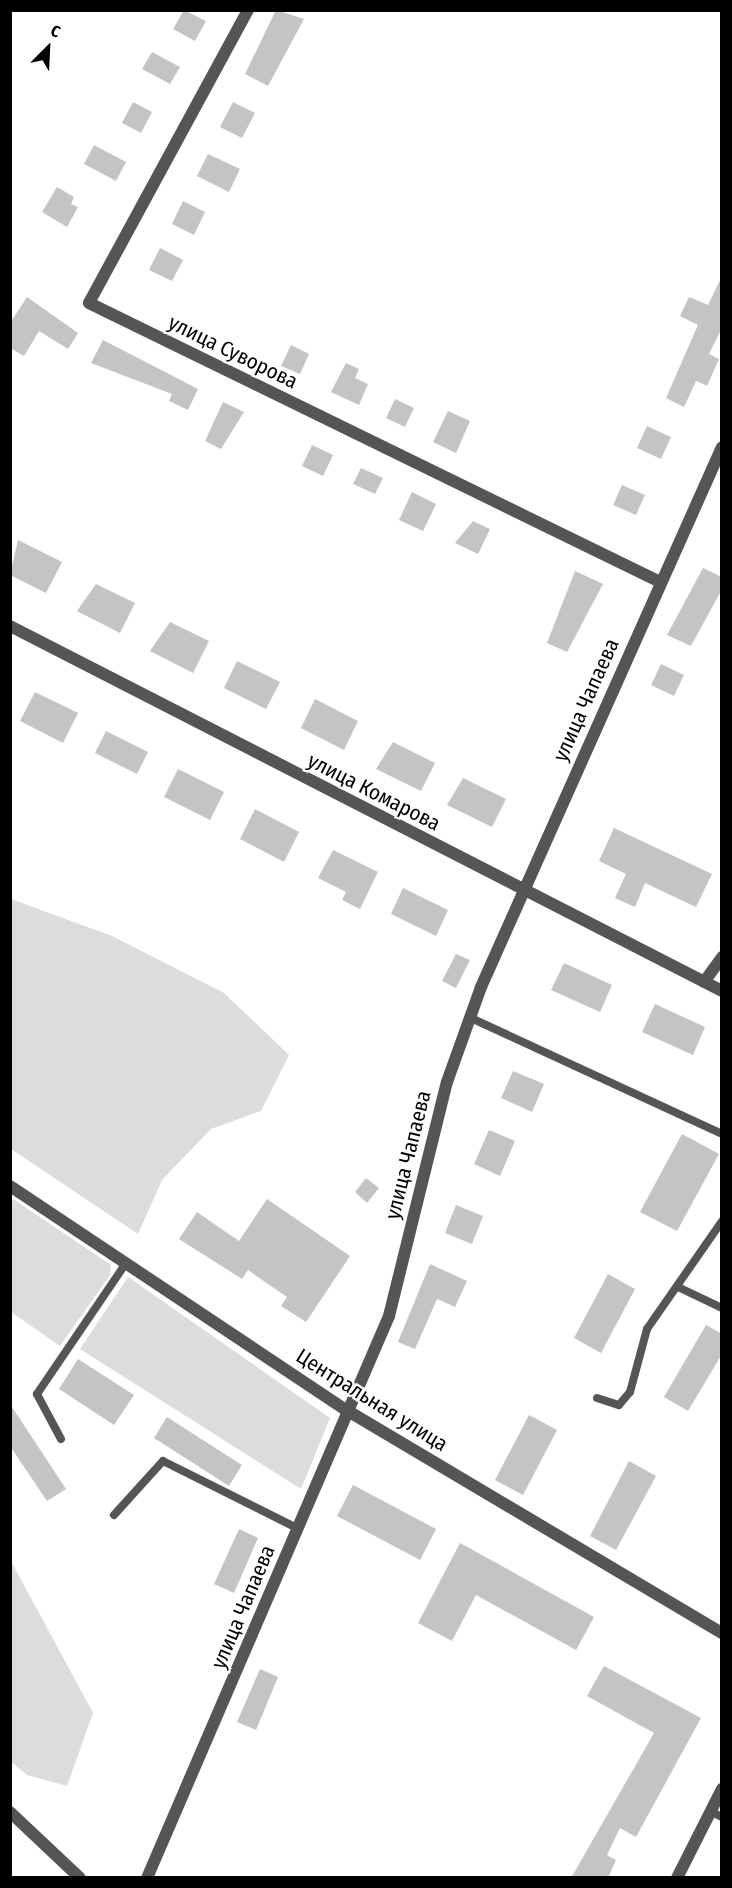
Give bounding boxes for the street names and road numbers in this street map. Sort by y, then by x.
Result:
street label: улица Суворова [164,310,302,394]
street label: улица Чапаева [548,635,624,765]
street label: улица Комарова [303,748,445,836]
street label: улица Чапаева [380,1088,436,1222]
street label: Центральная улица [292,1343,452,1457]
street label: улица Чапаева [206,1541,280,1673]

